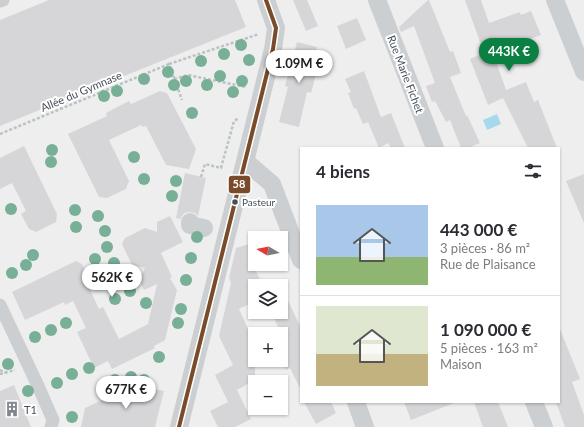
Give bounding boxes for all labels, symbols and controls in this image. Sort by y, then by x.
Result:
street label: Rue Marie Fichet [385,33,427,115]
pin: 443K € [476,38,542,72]
text: 443K € [488,43,530,59]
pin: 1.09M € [262,50,336,84]
text: 1.09M € [275,55,323,71]
street label: Allée du Gymnase [38,68,124,114]
icon: filters [522,160,544,182]
text: 4 biens [316,161,370,182]
line badge: 58 [228,175,251,194]
text: 58 [233,177,245,190]
place label: Pasteur [242,196,276,208]
marker: Pasteur [230,197,240,207]
text: 443 000 € [440,219,517,240]
icon: home [348,221,396,269]
north arrow [248,231,288,271]
map controls [248,231,288,415]
text: 3 pièces · 86 m² [440,240,530,256]
text: Rue de Plaisance [440,256,536,272]
pin: 562K € [79,264,145,298]
text: 562K € [91,269,133,285]
button: layers [248,279,288,319]
text: 1 090 000 € [440,319,531,340]
icon: home [348,322,396,370]
button: + [248,327,288,367]
text: 5 pièces · 163 m² [440,340,538,356]
text: Maison [440,356,482,372]
button: − [248,375,288,415]
pin: 677K € [93,376,159,410]
text: 677K € [105,381,147,397]
building icon: T1 [3,400,21,418]
place label: T1 [24,403,37,416]

